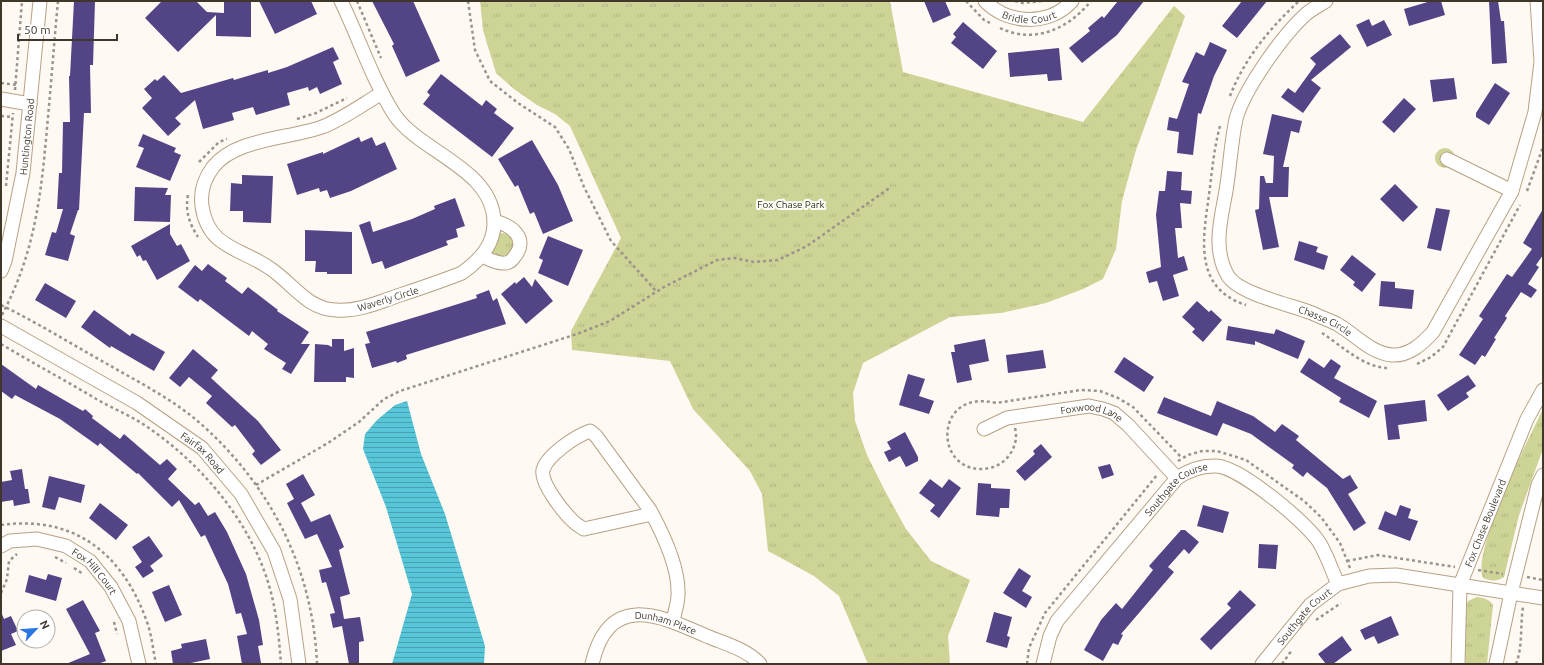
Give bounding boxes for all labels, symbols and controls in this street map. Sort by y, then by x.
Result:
street label: Bridle Court [1001,9,1058,25]
scale bar [18,16,117,42]
text: 50 m [24,23,51,36]
street label: Huntington Road [17,98,36,176]
park label: Fox Chase Park [757,199,825,210]
street label: Waverly Circle [356,285,420,313]
street label: Chasse Circle [1297,303,1354,338]
street label: Foxwood Lane [1060,400,1125,424]
street label: Fairfax Road [179,430,227,476]
street label: Southgate Course [1142,461,1208,518]
street label: Fox Chase Boulevard [1463,477,1508,568]
street label: Fox Hill Court [70,546,119,596]
street label: Southgate Court [1275,585,1334,647]
north arrow [16,609,56,649]
street label: Dunham Place [635,609,698,636]
text: N [38,618,52,631]

